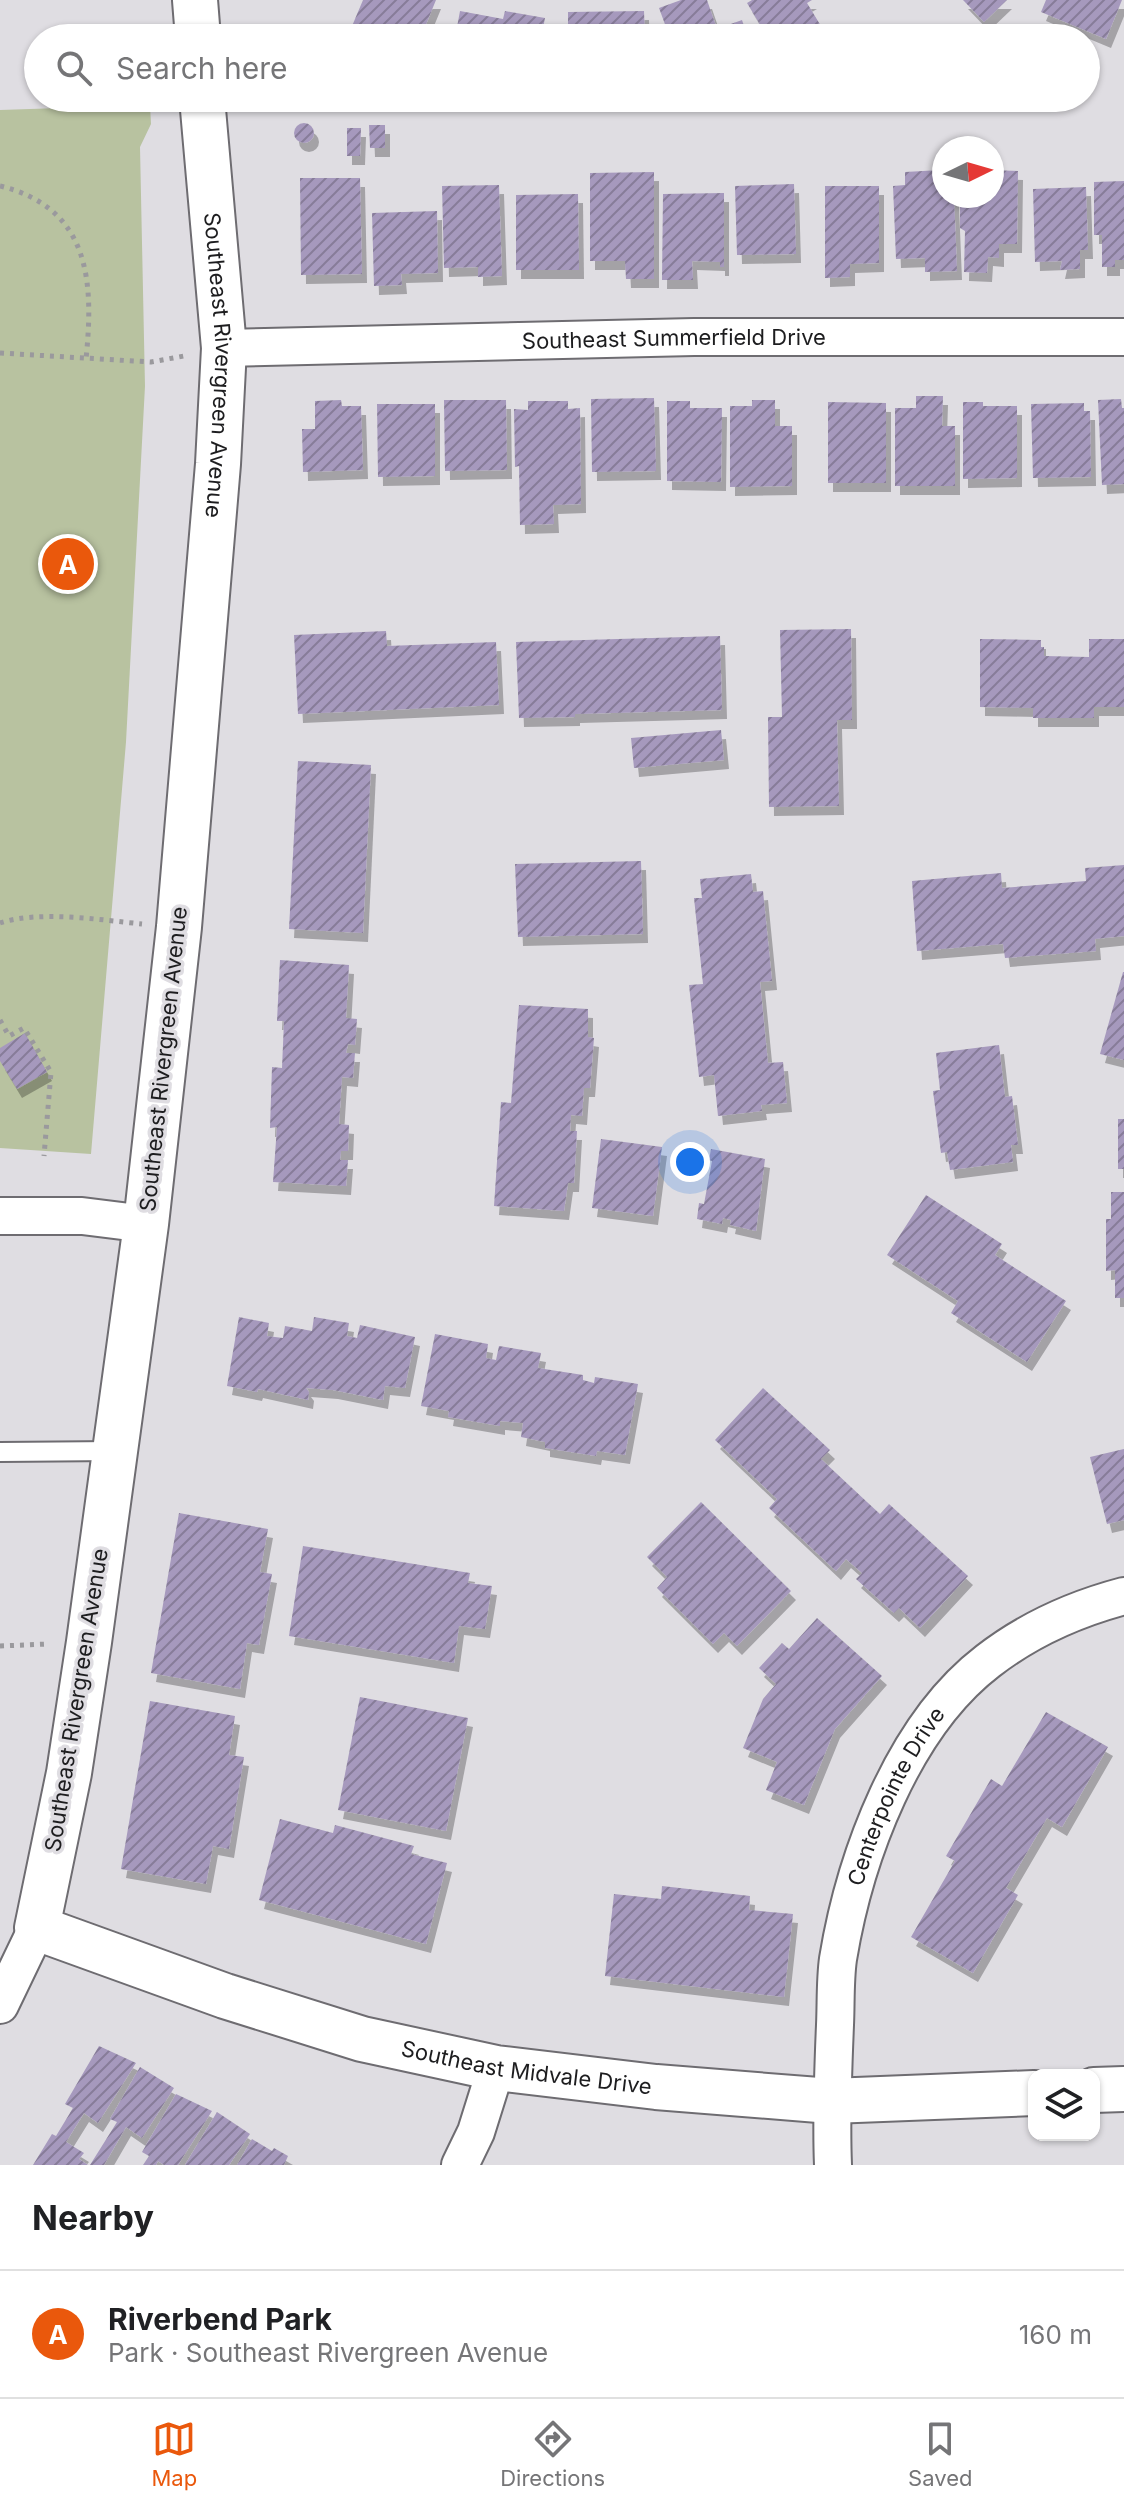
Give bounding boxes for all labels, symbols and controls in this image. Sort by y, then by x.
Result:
search box [24,24,1100,112]
icon: search [52,46,96,90]
text: Search here [116,50,288,86]
north arrow [932,136,1004,208]
street label: Southeast Rivergreen Avenue [199,211,237,519]
street label: Southeast Summerfield Drive [522,324,826,354]
pin: A [42,534,94,594]
street label: Southeast Rivergreen Avenue [134,905,192,1213]
your location [670,1142,710,1182]
street label: Southeast Rivergreen Avenue [39,1547,113,1853]
street label: Centerpointe Drive [842,1702,950,1889]
street label: Southeast Midvale Drive [399,2035,653,2099]
map controls [1028,2069,1100,2141]
button: layers [1028,2069,1100,2141]
text: Nearby [32,2197,154,2238]
text: Riverbend Park [108,2301,332,2337]
text: A [48,2319,68,2350]
text: 160 m [1019,2319,1092,2350]
text: Park · Southeast Rivergreen Avenue [108,2337,548,2368]
tab: Map [152,2417,197,2491]
tab: Directions [500,2417,605,2491]
tab: Saved [908,2417,972,2491]

